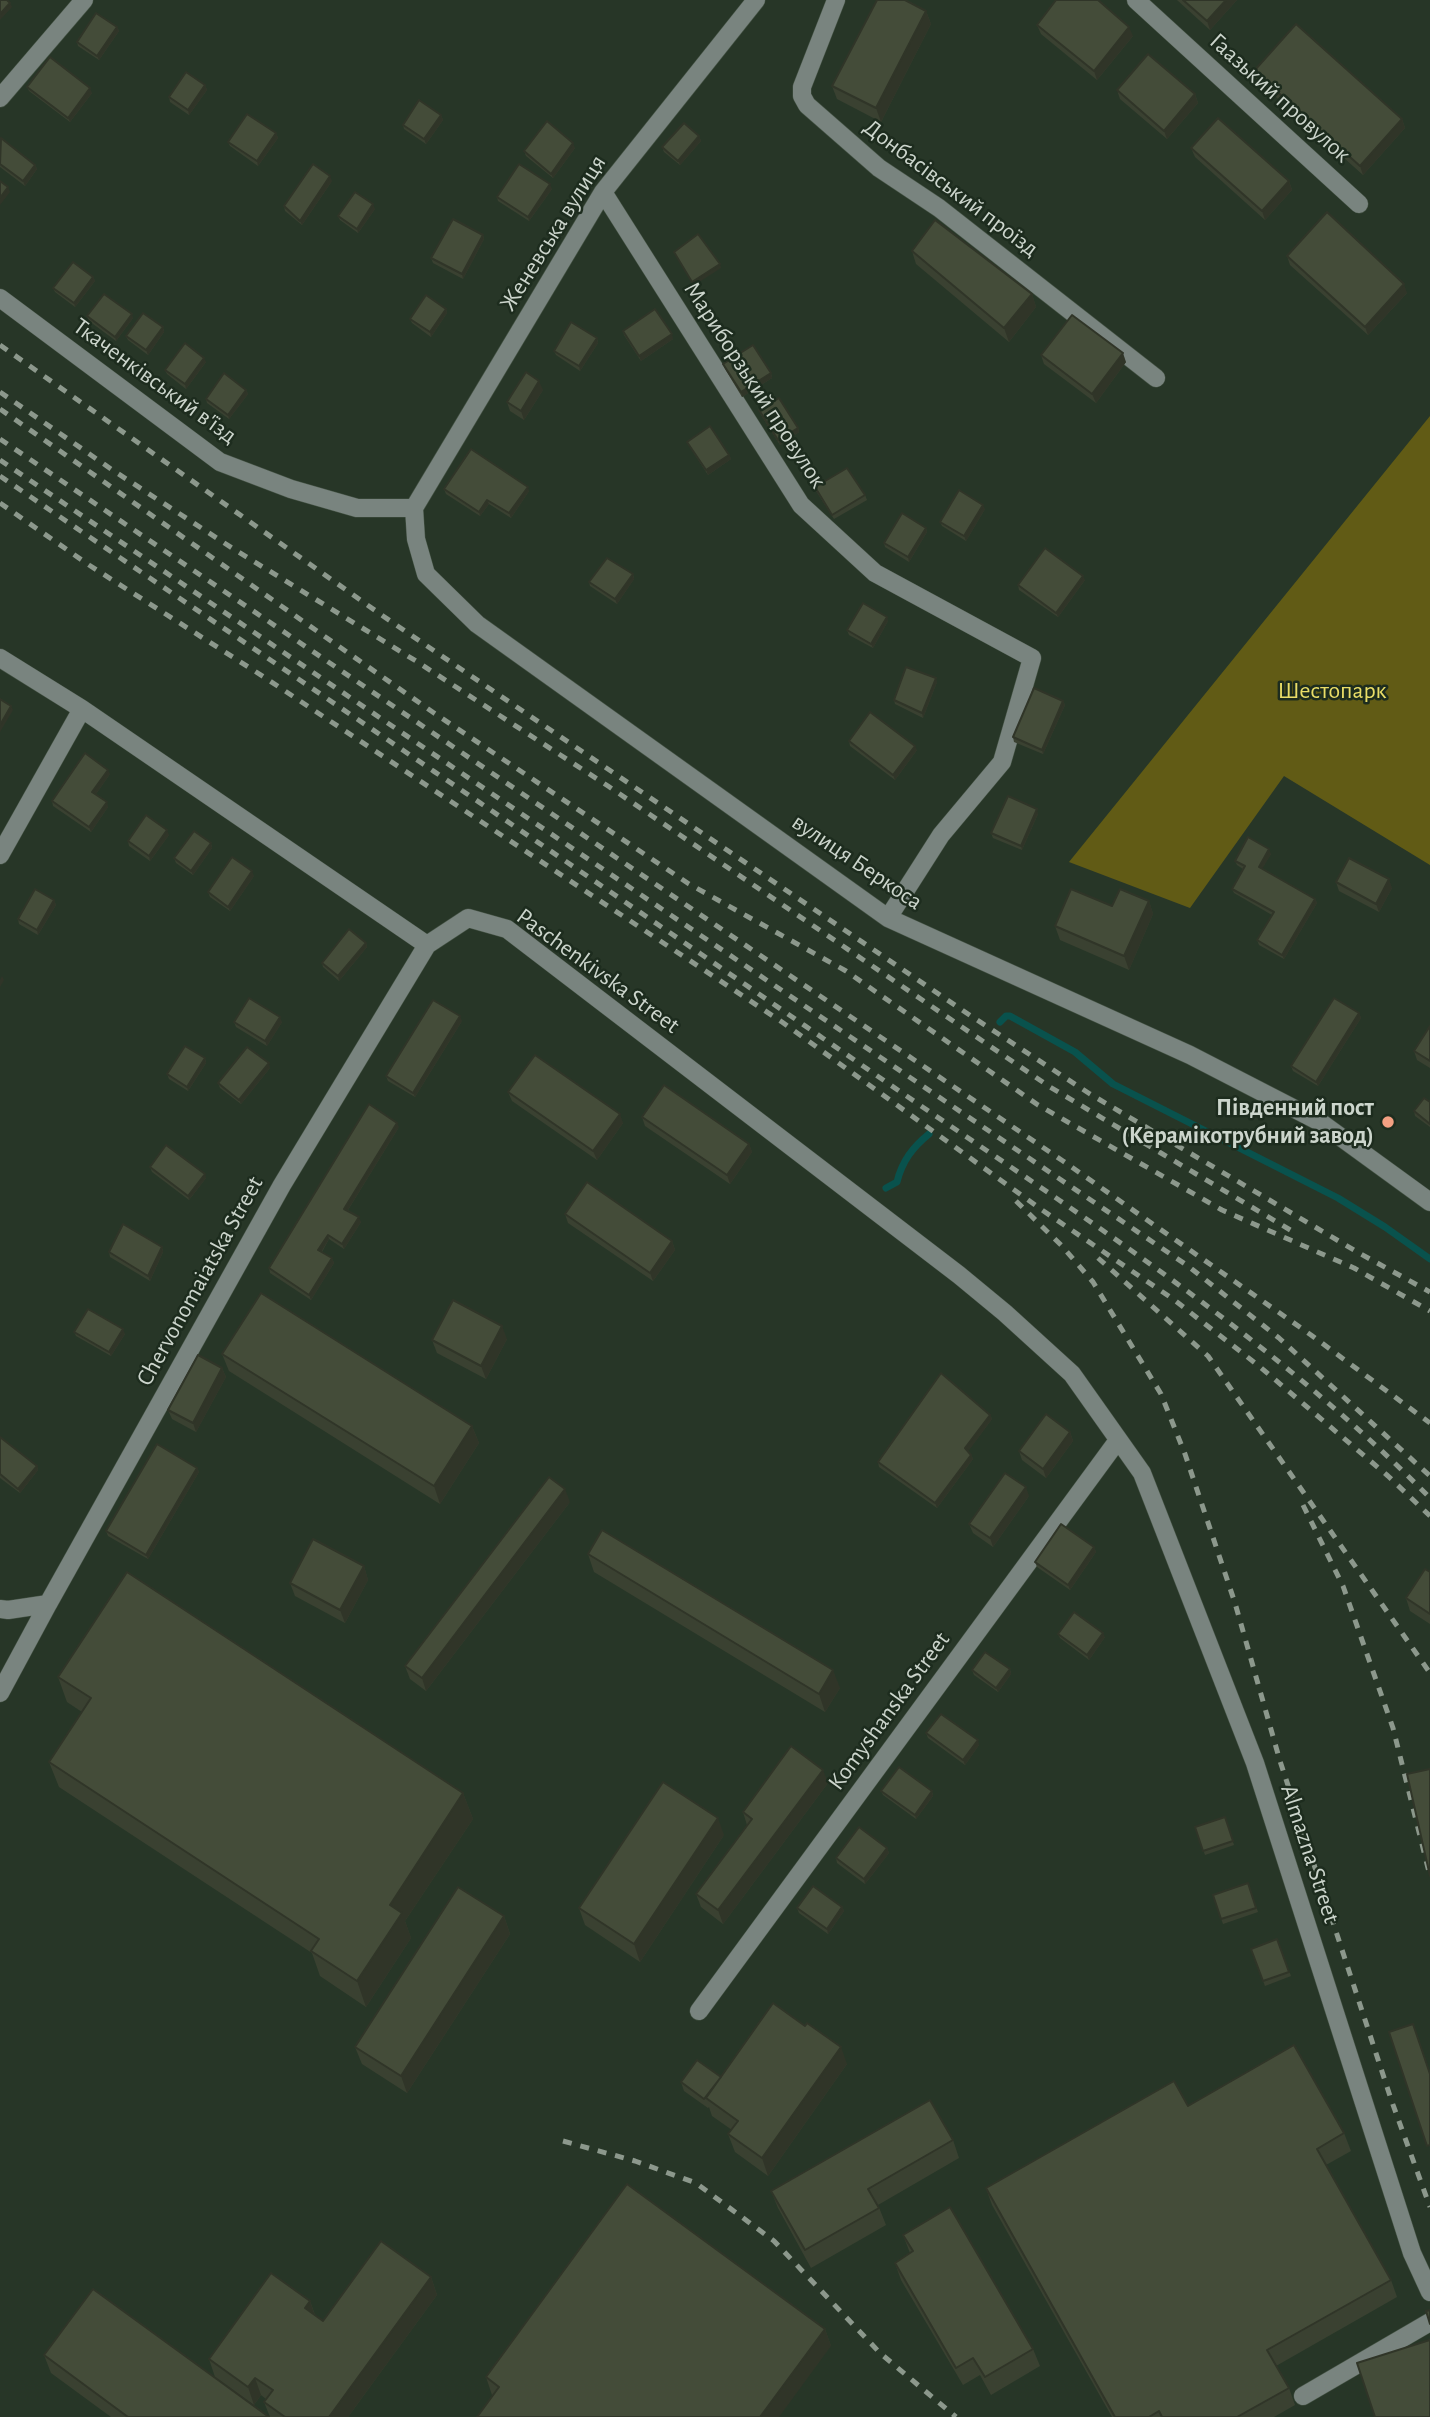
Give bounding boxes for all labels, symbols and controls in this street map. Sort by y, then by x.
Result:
street label: Гаазький провулок [1203,27,1357,169]
street label: Донбасівський проїзд [858,113,1044,263]
street label: Женевська вулиця [494,150,612,316]
street label: Мариборзький провулок [677,276,833,494]
street label: Ткаченківський в'їзд [67,312,243,450]
park label: Шестопарк [1278,677,1386,705]
street label: вулиця Беркоса [786,808,928,916]
street label: Paschenkivska Street [511,902,685,1040]
place label: Південний пост (Керамікотрубний завод) [1122,1094,1374,1150]
marker: Південний пост (Керамікотрубний завод) [1380,1114,1396,1130]
street label: Chervonomaiatska Street [130,1171,270,1391]
street label: Komyshanska Street [822,1626,956,1796]
street label: Almazna Street [1274,1781,1346,1927]

